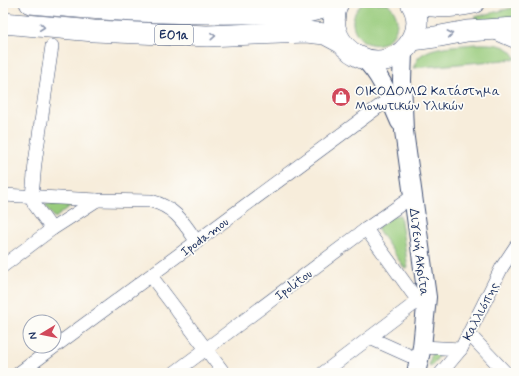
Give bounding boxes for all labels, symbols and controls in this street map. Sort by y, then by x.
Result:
one-way arrow [39,22,45,31]
road number: ΕΟ1α [155,25,193,45]
one-way arrow [447,30,453,39]
one-way arrow [210,31,217,40]
place label: ΟΙΚΟΔΟΜΩ Κατάστημα Μονωτικών Υλικών [355,83,500,115]
shop icon: ΟΙΚΟΔΟΜΩ Κατάστημα Μονωτικών Υλικών [330,86,352,108]
street label: Διγενή Ακρίτα [405,207,432,297]
street label: Ipodamou [177,213,233,261]
street label: Ipolitou [272,265,316,305]
street label: Καλλιόπης [459,279,503,344]
north arrow [22,314,62,354]
text: N [26,331,41,340]

